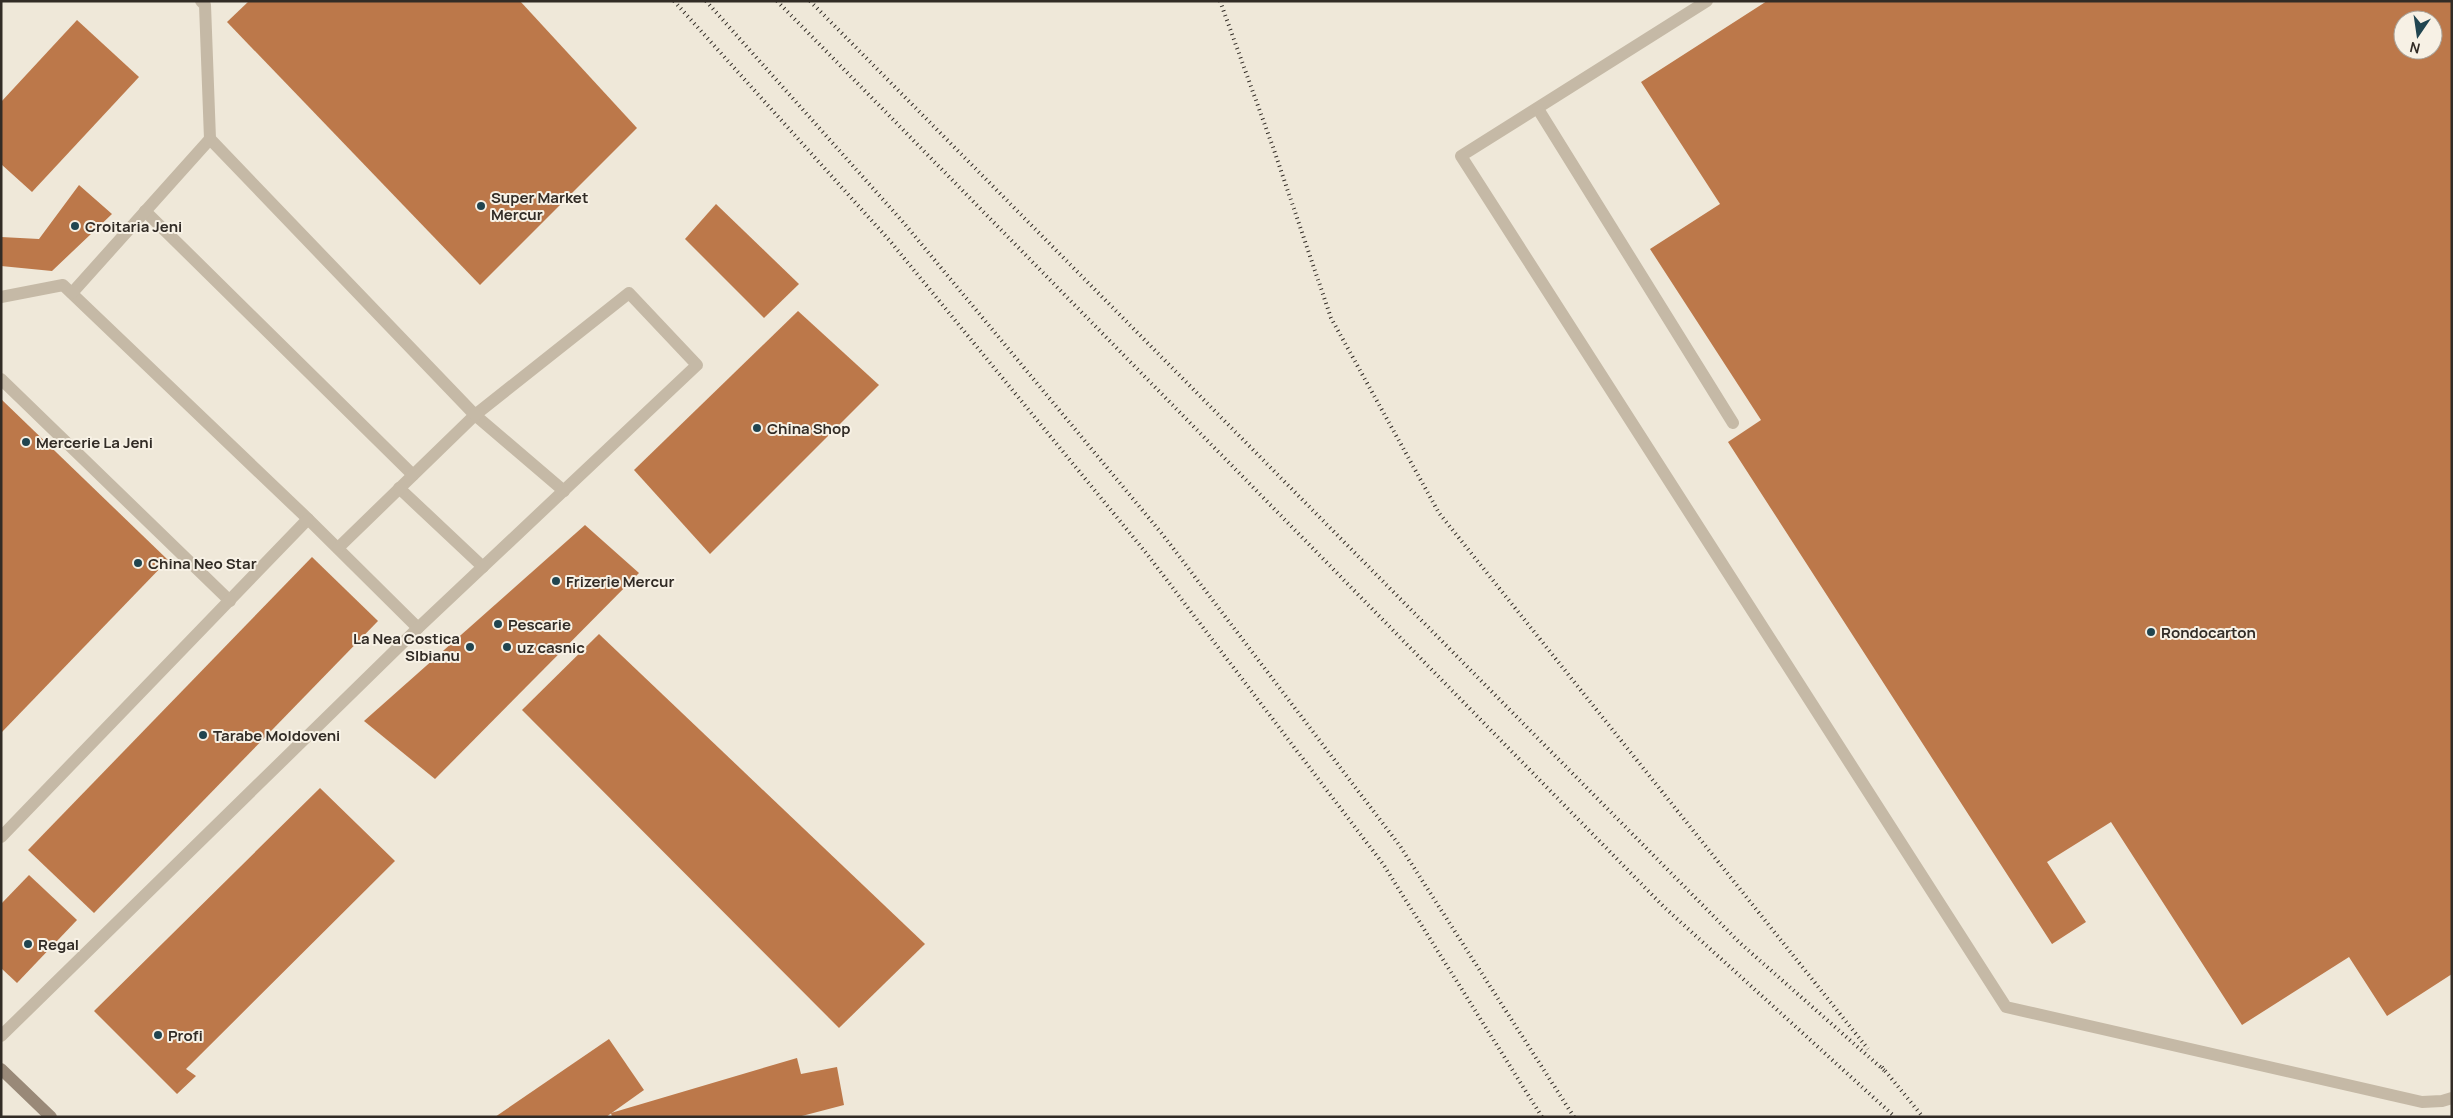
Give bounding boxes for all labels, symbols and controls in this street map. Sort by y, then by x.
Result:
north arrow [2393,10,2443,60]
text: N [2408,38,2422,59]
place label: Super Market Mercur [491,187,588,225]
marker: Super Market Mercur [475,200,487,212]
place label: Croitaria Jeni [85,216,182,237]
marker: Croitaria Jeni [69,220,81,232]
place label: China Shop [767,418,850,439]
marker: China Shop [751,422,763,434]
place label: Mercerie La Jeni [36,432,153,453]
marker: Mercerie La Jeni [20,436,32,448]
place label: China Neo Star [148,553,257,574]
marker: China Neo Star [132,557,144,569]
place label: Frizerie Mercur [566,571,674,592]
marker: Frizerie Mercur [550,575,562,587]
place label: Pescarie [508,614,571,635]
marker: Pescarie [492,618,504,630]
place label: Rondocarton [2161,622,2256,643]
marker: Rondocarton [2145,626,2157,638]
place label: La Nea Costica SIbianu [353,628,460,666]
place label: uz casnic [517,637,585,658]
marker: La Nea Costica SIbianu [464,641,476,653]
marker: uz casnic [501,641,513,653]
place label: Tarabe Moldoveni [213,725,340,746]
marker: Tarabe Moldoveni [197,729,209,741]
place label: Regal [38,934,79,955]
marker: Regal [22,938,34,950]
place label: Profi [168,1025,203,1046]
marker: Profi [152,1029,164,1041]

